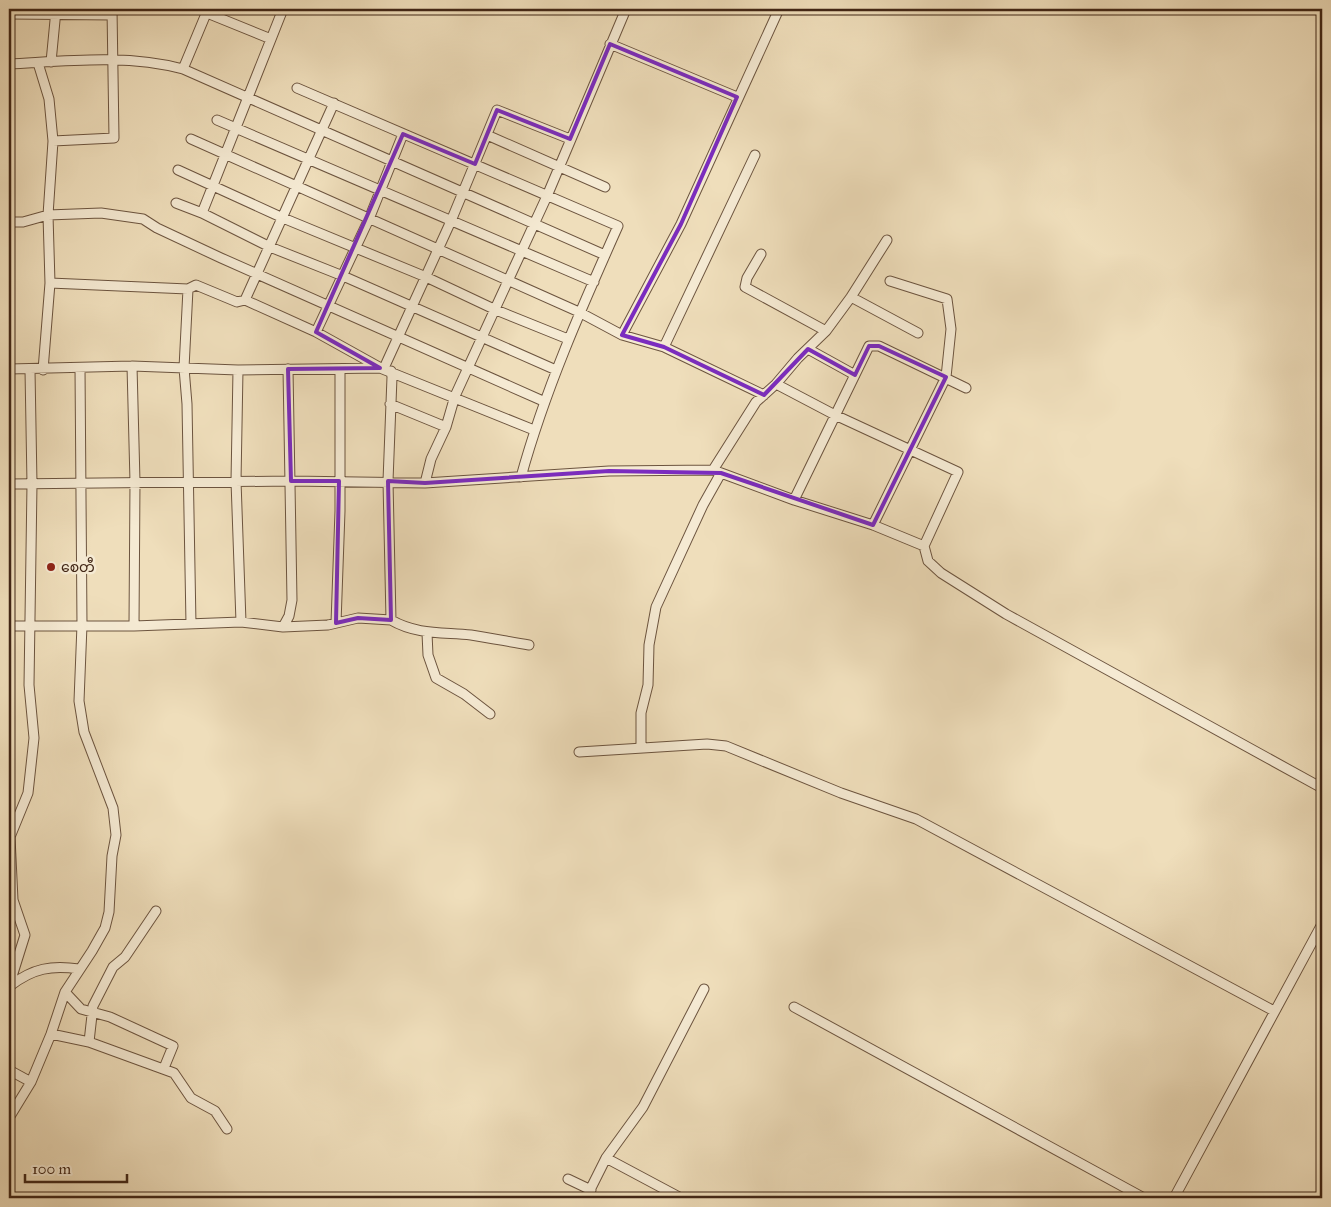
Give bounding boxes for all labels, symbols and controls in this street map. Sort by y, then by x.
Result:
place label: စေတီ [61,557,95,576]
marker: စေတီ [45,561,57,573]
scale bar [25,1152,128,1184]
text: 100 m [32,1160,72,1178]

